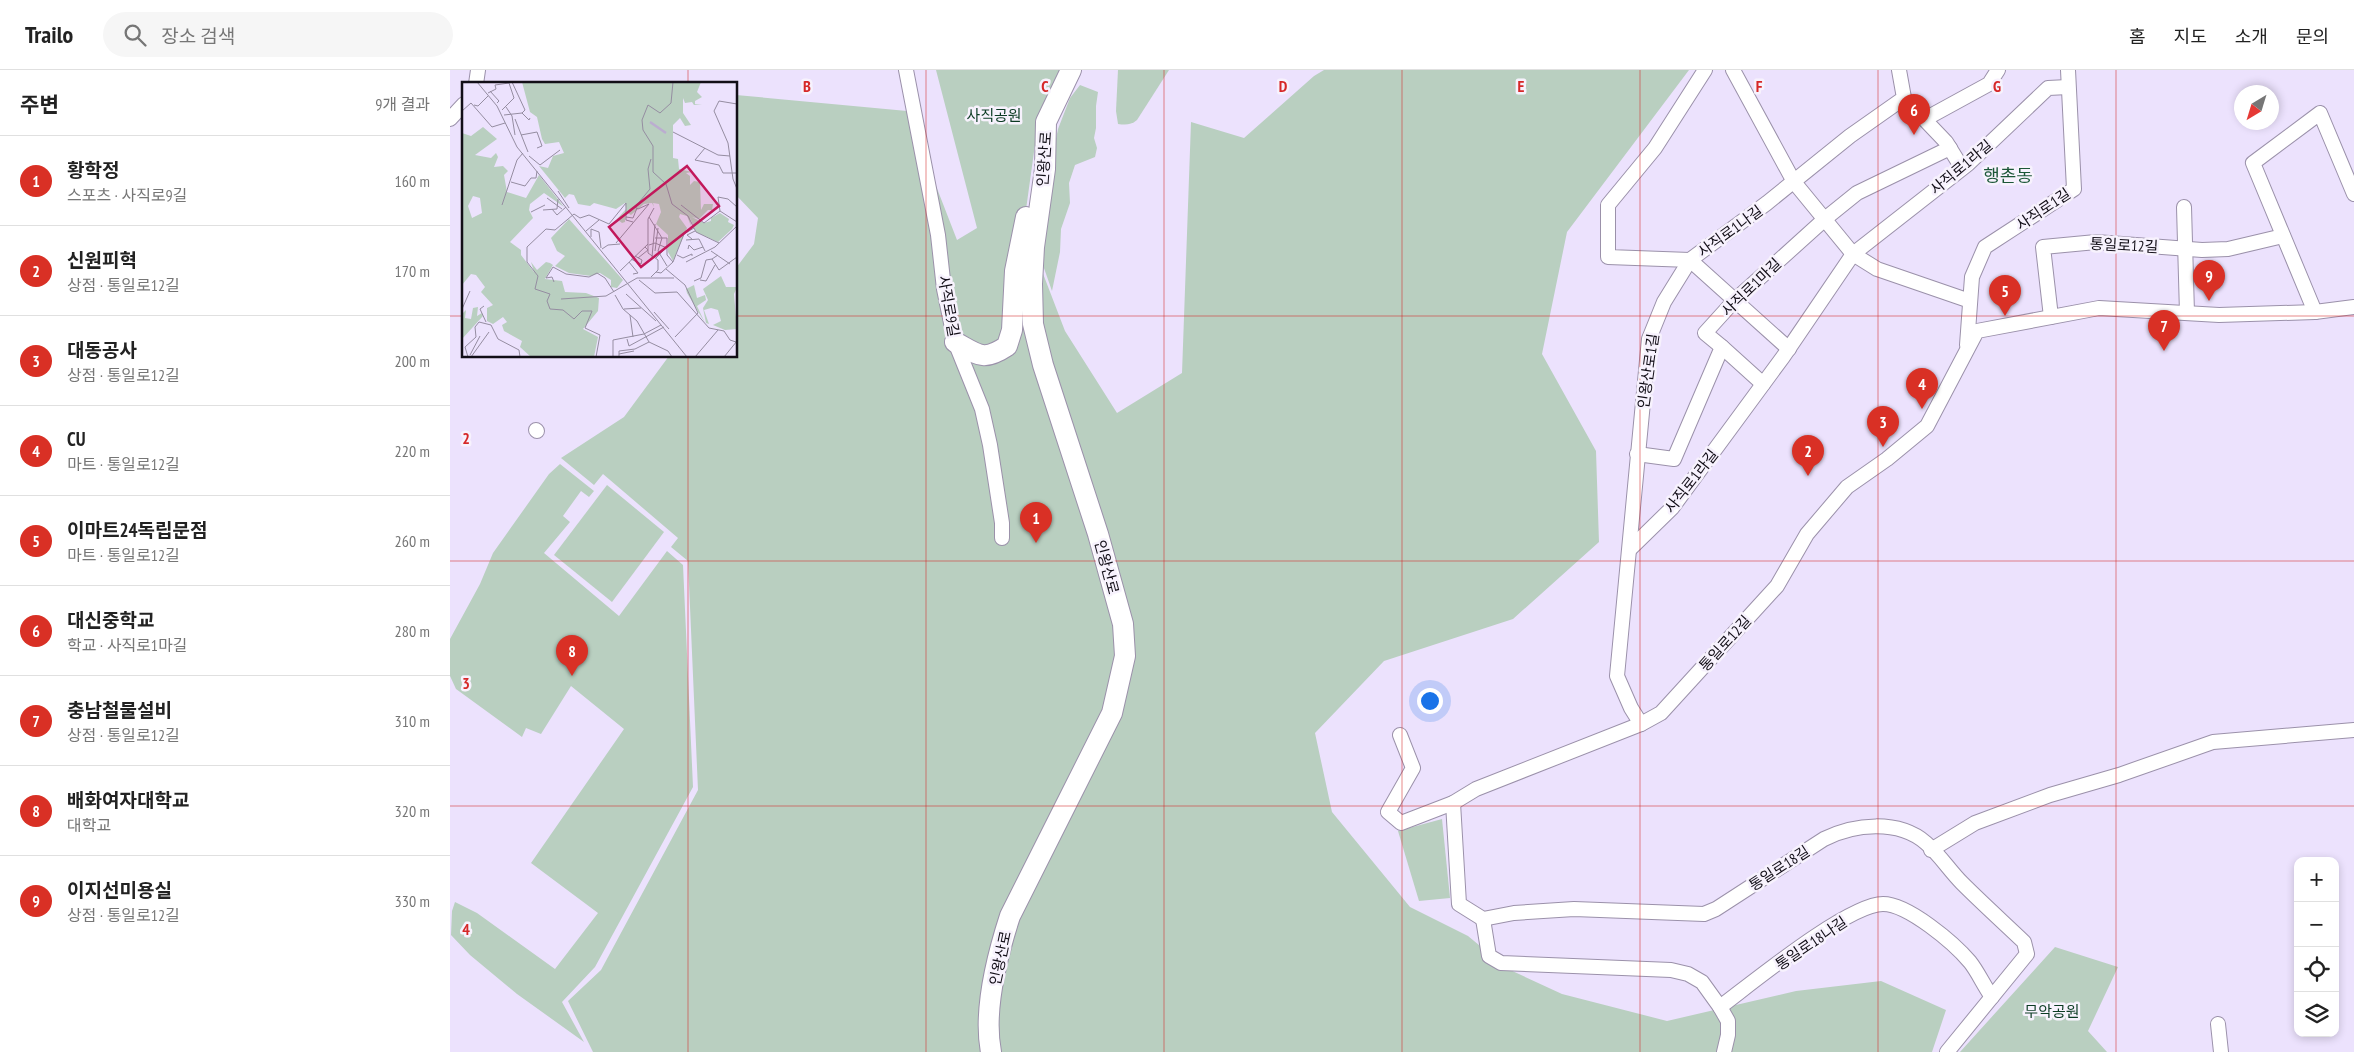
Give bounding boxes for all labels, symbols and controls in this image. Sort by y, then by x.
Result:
search box [103,12,453,57]
text: Trailo [25,19,73,50]
icon: search [121,21,149,49]
text: 장소 검색 [161,24,235,48]
text: 홈 [2129,25,2146,48]
text: 지도 [2174,25,2207,48]
text: 소개 [2235,25,2268,48]
text: 문의 [2296,25,2329,48]
text: B [803,76,811,96]
text: C [1041,76,1049,96]
text: D [1279,76,1288,96]
text: E [1518,76,1525,96]
text: F [1756,76,1763,96]
text: G [1993,76,2001,96]
inset map [462,82,738,358]
north arrow [2234,85,2279,130]
text: 주변 [20,91,59,118]
text: 9개 결과 [375,94,430,114]
pin: 6 [1898,94,1930,135]
park label: 사직공원 [966,106,1022,125]
street label: 인왕산로 [1033,131,1055,187]
street label: 사직로1라길 [1926,135,1996,199]
text: 황학정 [67,158,119,182]
district label: 행촌동 [1983,164,2033,187]
text: 1 [32,171,40,191]
text: 160 m [395,171,430,191]
street label: 사직로1길 [2012,184,2074,234]
text: 스포츠 · 사직로9길 [67,185,187,205]
street label: 사직로1나길 [1694,201,1766,261]
street label: 통일로12길 [2089,234,2159,256]
text: 신원피혁 [67,248,137,272]
street label: 사직로1마길 [1717,254,1785,320]
pin: 9 [2193,260,2225,301]
text: 2 [32,261,40,281]
text: 170 m [395,261,430,281]
street label: 사직로9길 [934,274,964,338]
text: 상점 · 통일로12길 [67,275,180,295]
pin: 5 [1989,275,2021,316]
pin: 7 [2148,310,2180,351]
street label: 인왕산로1길 [1633,332,1663,410]
text: 대동공사 [67,338,137,362]
text: 3 [32,351,40,371]
text: 200 m [395,351,430,371]
text: 상점 · 통일로12길 [67,365,180,385]
pin: 4 [1906,368,1938,409]
pin: 3 [1867,406,1899,447]
text: CU [67,427,85,451]
text: 2 [462,428,470,448]
pin: 2 [1792,435,1824,476]
text: 4 [32,441,40,461]
text: 220 m [395,441,430,461]
street label: 사직로1라길 [1660,445,1722,517]
text: 마트 · 통일로12길 [67,454,180,474]
pin: 1 [1020,502,1052,543]
text: 이마트24독립문점 [67,518,208,542]
text: 5 [32,531,40,551]
text: 260 m [395,531,430,551]
street label: 인왕산로 [1091,538,1123,596]
text: 마트 · 통일로12길 [67,545,180,565]
text: 대신중학교 [67,608,154,632]
street label: 통일로12길 [1695,611,1755,675]
text: 6 [32,621,40,641]
text: 280 m [395,621,430,641]
text: 학교 · 사직로1마길 [67,635,187,655]
pin: 8 [556,635,588,676]
text: 3 [462,673,470,693]
your location [1417,688,1443,714]
text: 충남철물설비 [67,698,172,722]
text: 7 [32,711,40,731]
text: 310 m [395,711,430,731]
text: 상점 · 통일로12길 [67,725,180,745]
text: 배화여자대학교 [67,788,189,812]
text: 8 [32,801,40,821]
text: 320 m [395,801,430,821]
text: 대학교 [67,815,111,835]
street label: 통일로18길 [1745,841,1813,895]
map controls [2294,857,2339,1037]
button: + [2294,857,2339,902]
text: 이지선미용실 [67,878,172,902]
text: 9 [32,891,40,911]
text: 330 m [395,891,430,911]
button: − [2294,902,2339,947]
text: 상점 · 통일로12길 [67,905,180,925]
street label: 통일로18나길 [1771,912,1851,974]
text: 4 [462,919,470,939]
street label: 인왕산로 [985,929,1015,987]
button: locate [2294,947,2339,992]
button: layers [2294,992,2339,1037]
park label: 무악공원 [2024,1002,2080,1021]

